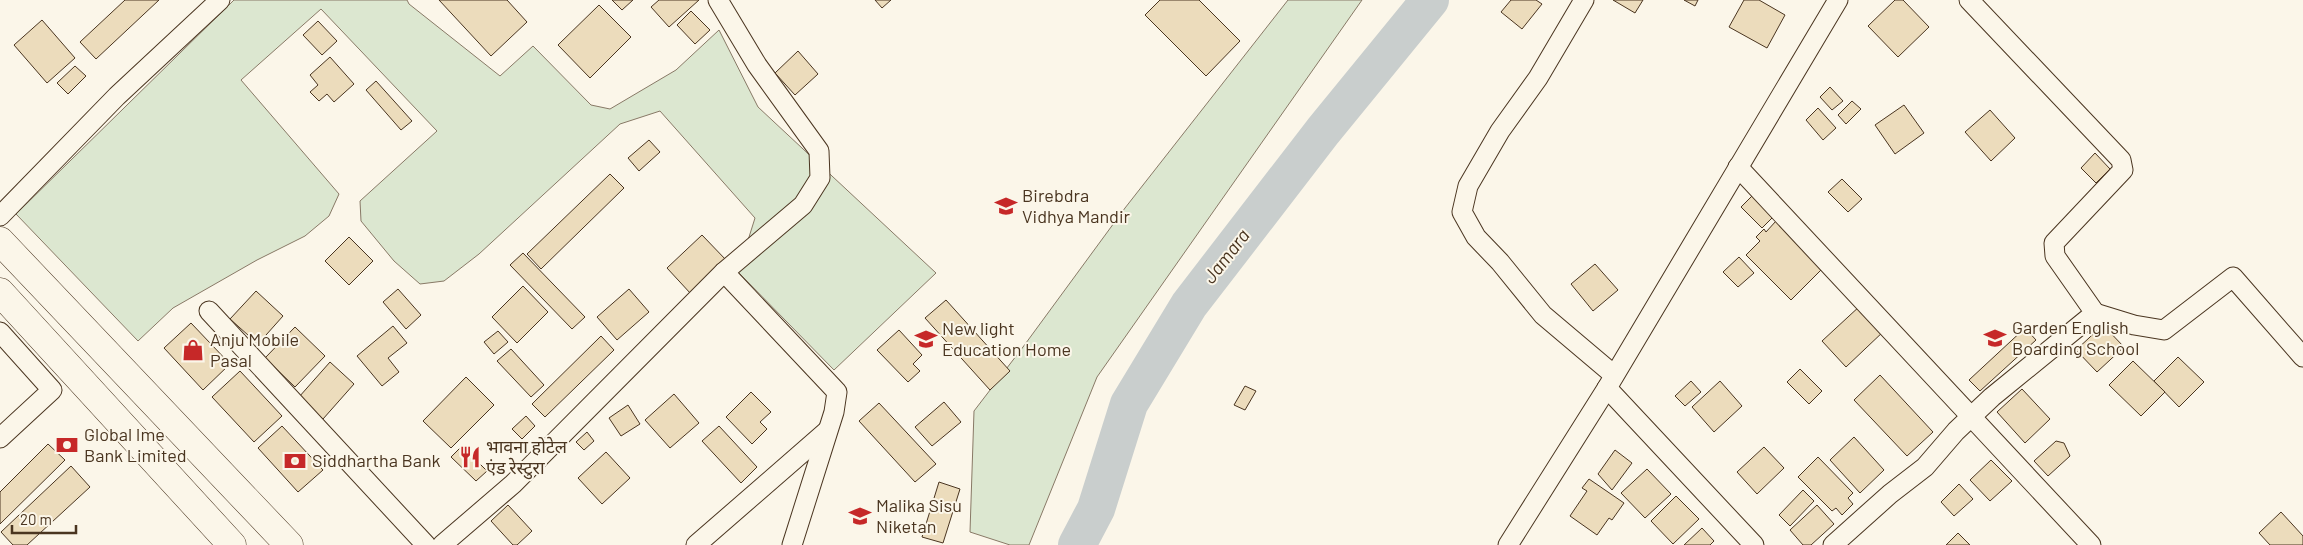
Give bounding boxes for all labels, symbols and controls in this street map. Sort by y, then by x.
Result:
place label: Birebdra Vidhya Mandir [1022,184,1131,227]
school or university icon: Birebdra Vidhya Mandir [993,193,1019,219]
water label: Jamara [1197,224,1254,287]
place label: Garden English Boarding School [2012,316,2139,359]
place label: New light Education Home [942,317,1071,360]
school or university icon: Garden English Boarding School [1982,325,2008,351]
school or university icon: New light Education Home [913,326,939,352]
place label: Anju Mobile Pasal [210,328,299,371]
shop icon: Anju Mobile Pasal [180,337,206,363]
place label: Global Ime Bank Limited [84,423,187,466]
bank icon: Global Ime Bank Limited [54,432,80,458]
place label: भावना होटेल एंड रेस्टुरा [486,435,568,480]
restaurant icon: भावना होटेल एंड रेस्टुरा [457,444,483,470]
bank icon: Siddhartha Bank [282,448,308,474]
place label: Siddhartha Bank [312,449,441,471]
place label: Malika Sisu Niketan [876,494,962,537]
scale bar [12,502,76,534]
school or university icon: Malika Sisu Niketan [847,503,873,529]
text: 20 m [20,510,52,528]

